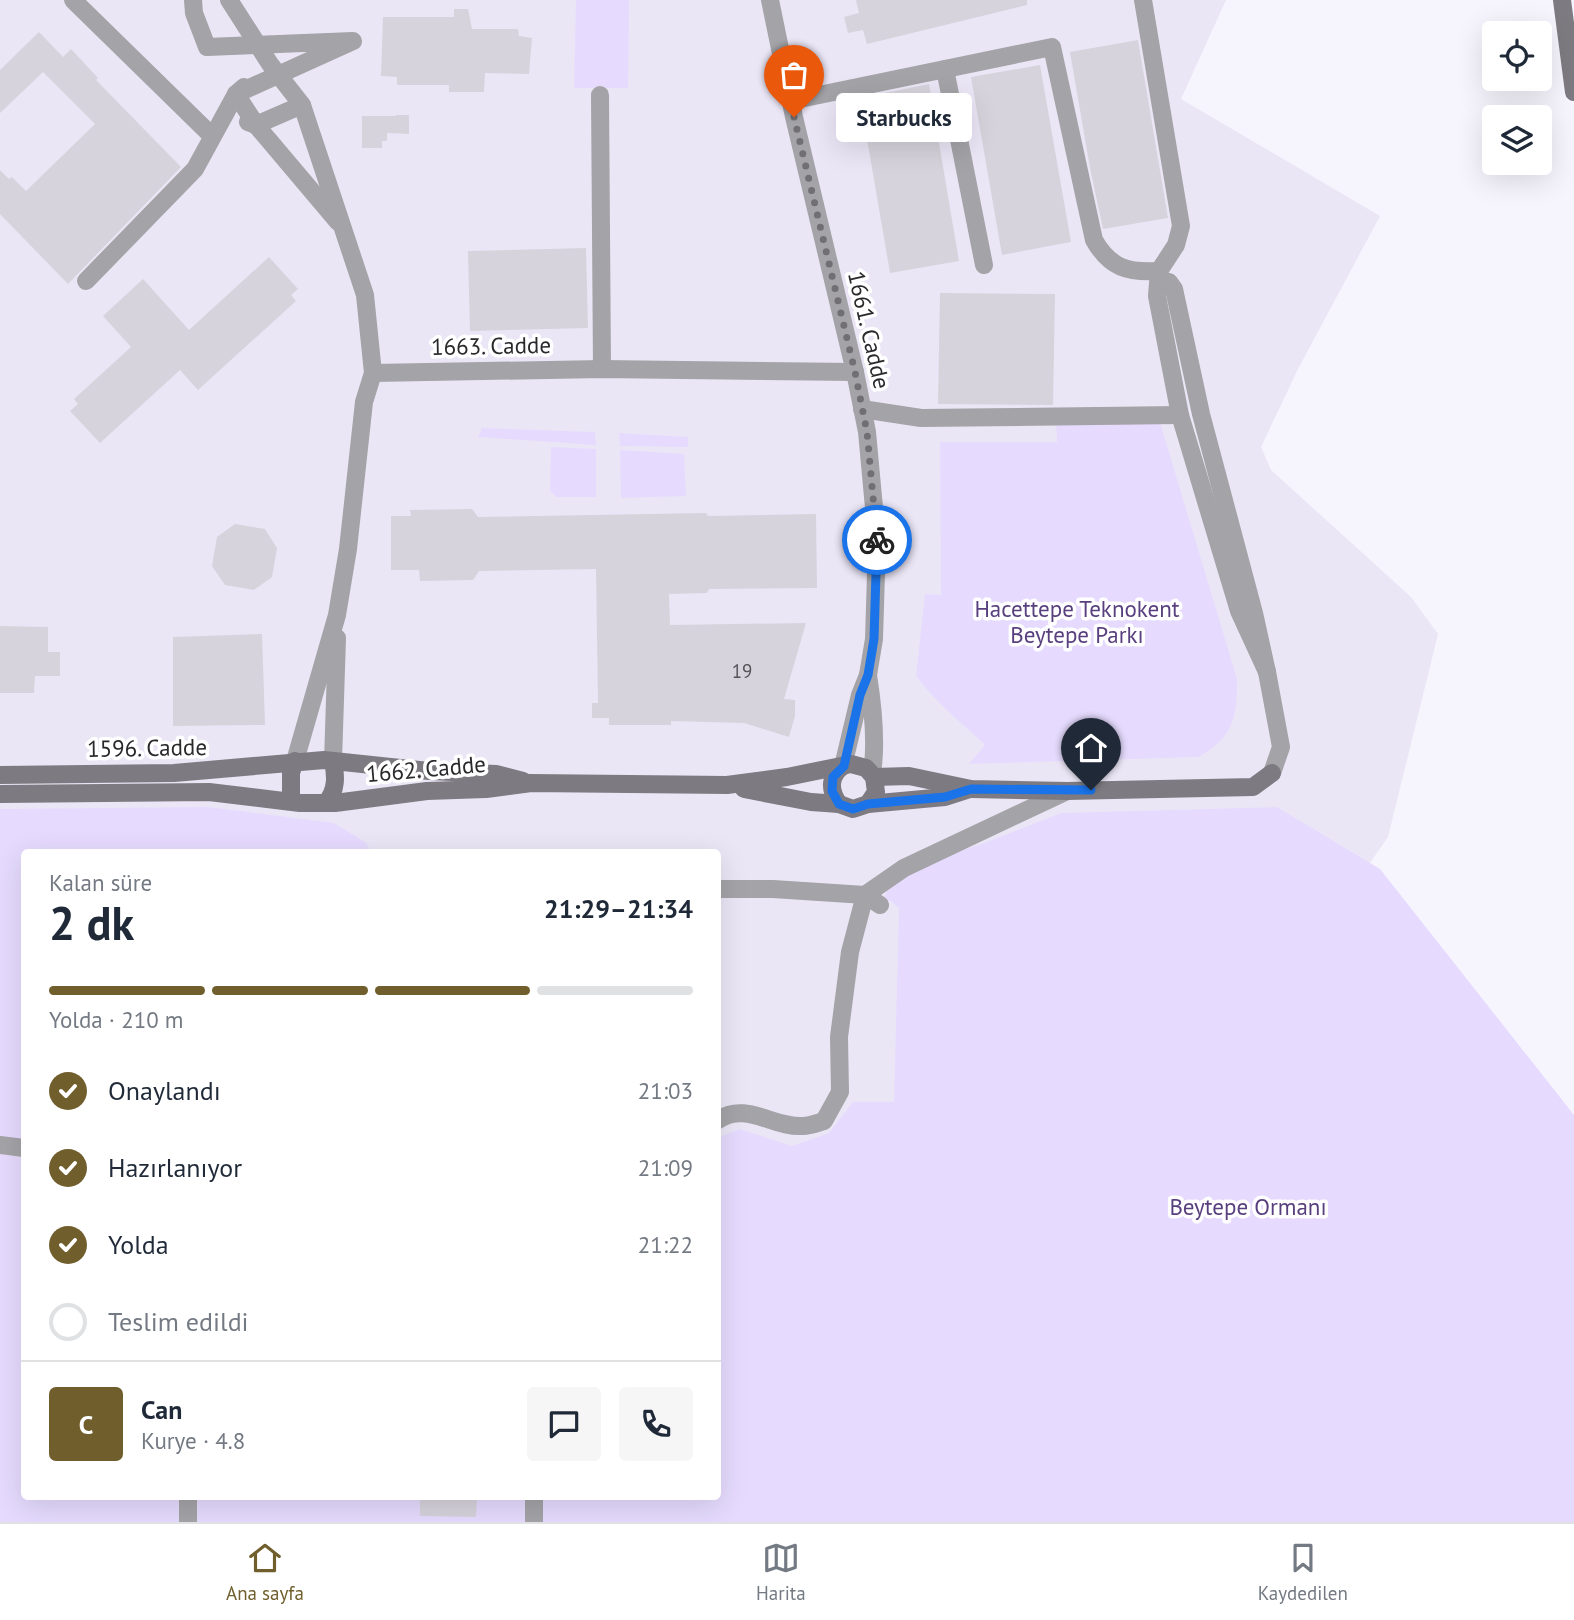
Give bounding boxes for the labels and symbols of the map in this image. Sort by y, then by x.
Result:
pin [764,45,824,117]
callout: Starbucks [836,92,973,142]
street label: 1661. Cadde [842,268,897,392]
street label: 1663. Cadde [431,330,551,361]
courier [842,505,912,575]
park label: Hacettepe Teknokent Beytepe Parkı [974,594,1180,649]
house number: 19 [732,659,752,683]
pin [1061,718,1121,790]
street label: 1596. Cadde [87,732,207,763]
street label: 1662. Cadde [365,749,487,788]
park label: Beytepe Ormanı [1169,1192,1327,1221]

